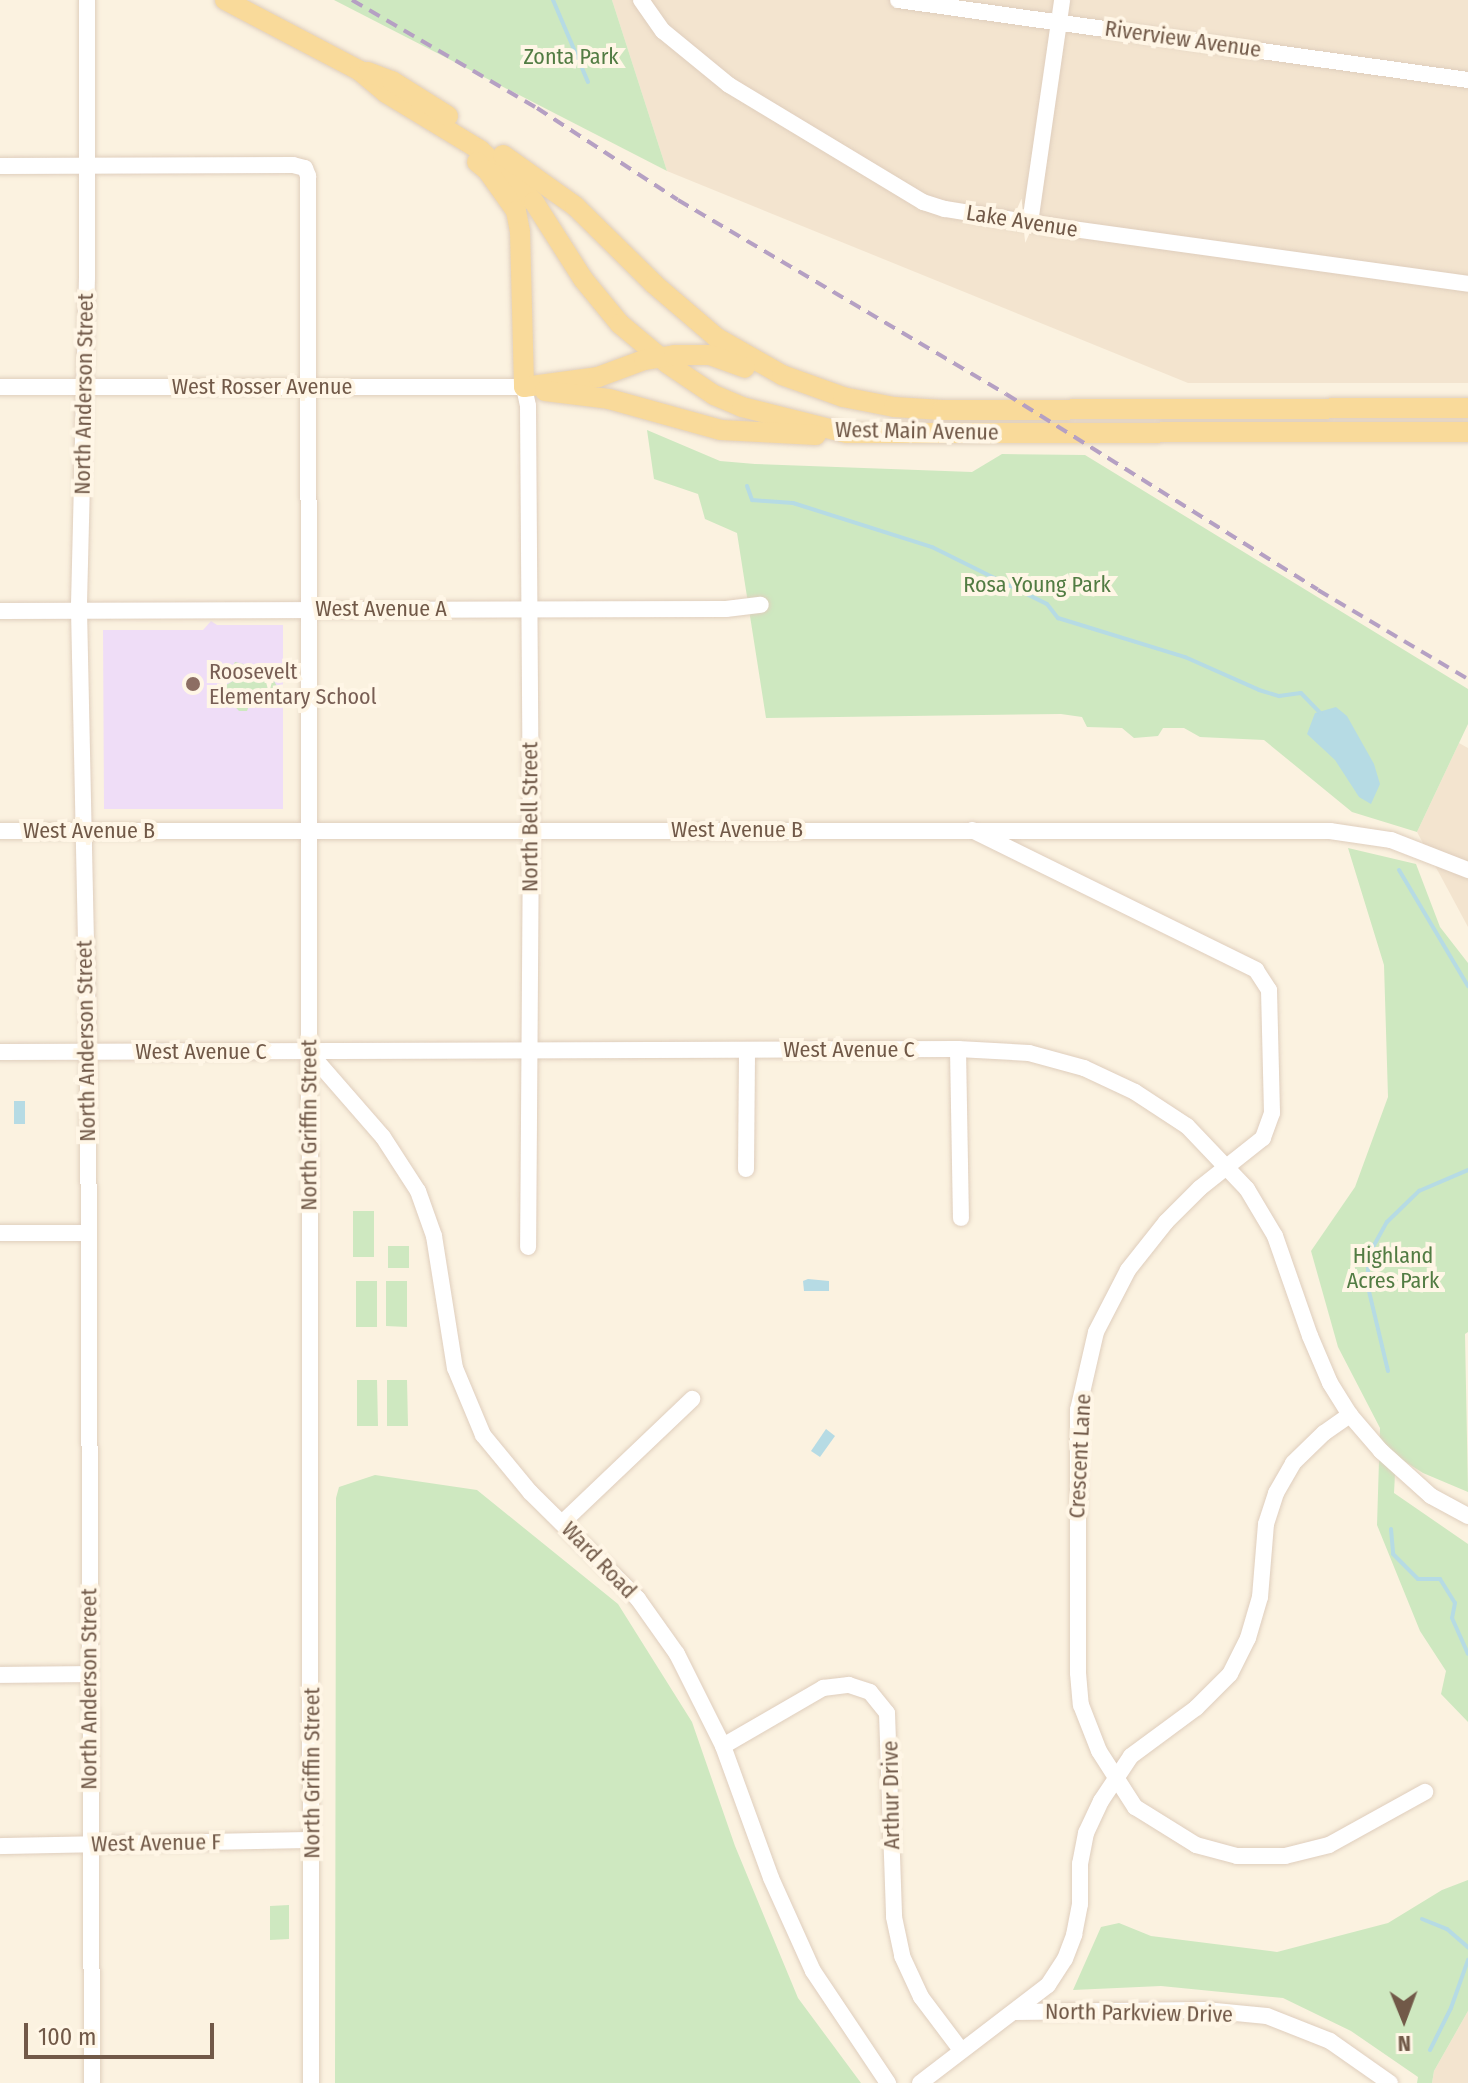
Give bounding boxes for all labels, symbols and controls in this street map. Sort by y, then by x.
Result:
street label: Riverview Avenue [1103,15,1263,63]
park label: Zonta Park [523,44,619,70]
street label: Lake Avenue [964,199,1080,243]
street label: North Anderson Street [69,293,99,495]
street label: West Rosser Avenue [172,374,352,400]
street label: West Main Avenue [835,416,999,446]
park label: Rosa Young Park [963,572,1111,598]
street label: West Avenue A [315,596,447,622]
place label: Roosevelt Elementary School [209,658,376,710]
marker: Roosevelt Elementary School [184,675,202,693]
street label: North Bell Street [517,742,543,892]
street label: West Avenue B [671,817,803,843]
street label: West Avenue B [23,818,155,844]
street label: North Anderson Street [71,940,101,1142]
street label: West Avenue C [783,1037,915,1063]
street label: West Avenue C [135,1039,267,1065]
street label: North Griffin Street [296,1039,322,1211]
park label: Highland Acres Park [1347,1242,1439,1294]
street label: Crescent Lane [1064,1393,1096,1519]
street label: Ward Road [556,1516,642,1604]
street label: North Anderson Street [76,1588,102,1790]
street label: North Griffin Street [299,1687,325,1859]
street label: Arthur Drive [877,1740,905,1850]
street label: West Avenue F [91,1829,221,1857]
north arrow [1364,1979,1444,2059]
street label: North Parkview Drive [1045,1998,1233,2028]
scale bar [28,2007,218,2057]
text: 100 m [38,2023,96,2051]
text: N [1398,2030,1411,2057]

